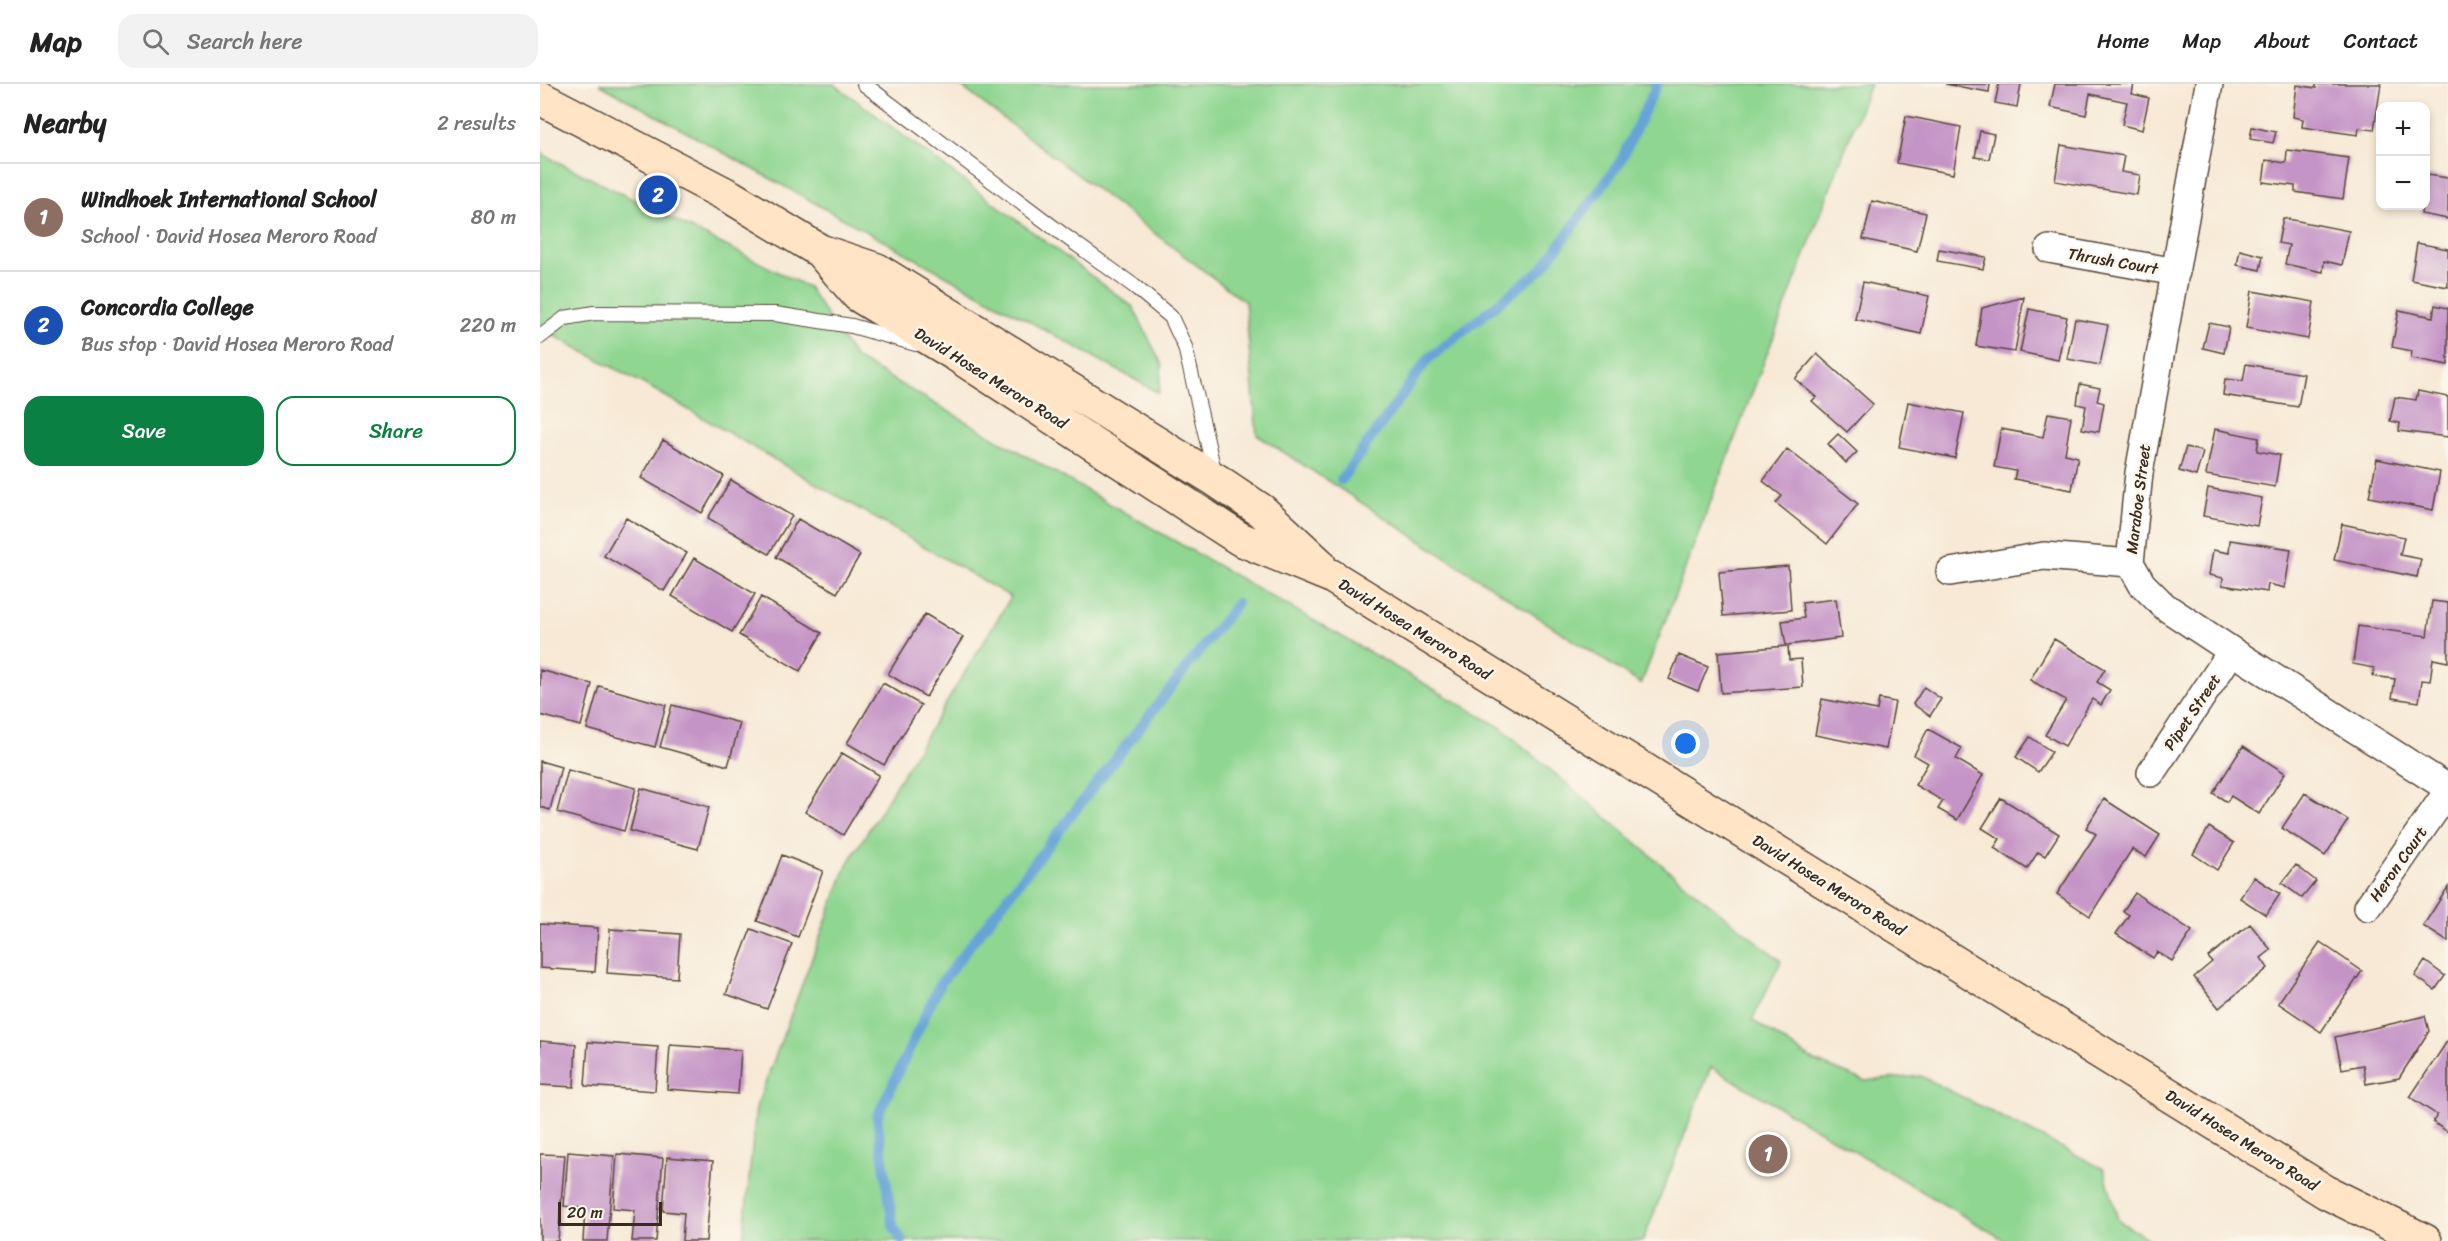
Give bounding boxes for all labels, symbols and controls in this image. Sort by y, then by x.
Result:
search box [118,14,538,68]
text: Map [30,17,82,66]
text: Search here [187,22,303,61]
text: Home [2097,22,2149,60]
text: Map [2182,22,2221,60]
text: About [2254,22,2311,60]
text: Contact [2344,22,2418,60]
icon: search [139,25,172,58]
text: Nearby [24,100,106,146]
map controls [2376,102,2430,210]
button: + [2376,102,2430,156]
text: 2 results [437,106,516,141]
button: − [2376,156,2430,210]
pin: 2 [638,172,678,218]
text: Windhoek International School [81,180,377,219]
text: 1 [39,200,48,235]
text: 80 m [471,200,516,235]
text: School · David Hosea Meroro Road [81,219,376,254]
street label: Thrush Court [2066,239,2161,283]
text: Concordia College [81,288,254,327]
text: 2 [38,308,49,343]
text: 220 m [460,308,516,343]
street label: David Hosea Meroro Road [908,319,1075,438]
text: Bus stop · David Hosea Meroro Road [81,327,393,362]
button: Save [24,396,264,466]
button: Share [276,396,516,466]
street label: Maraboe Street [2117,442,2159,556]
street label: David Hosea Meroro Road [1332,570,1499,689]
street label: Pipet Street [2155,667,2229,757]
your location [1671,729,1700,758]
street label: Heron Court [2361,820,2435,908]
street label: David Hosea Meroro Road [1746,826,1913,945]
street label: David Hosea Meroro Road [2159,1081,2326,1200]
pin: 1 [1748,1132,1788,1176]
text: 20 m [567,1198,603,1227]
scale bar [558,1199,662,1226]

